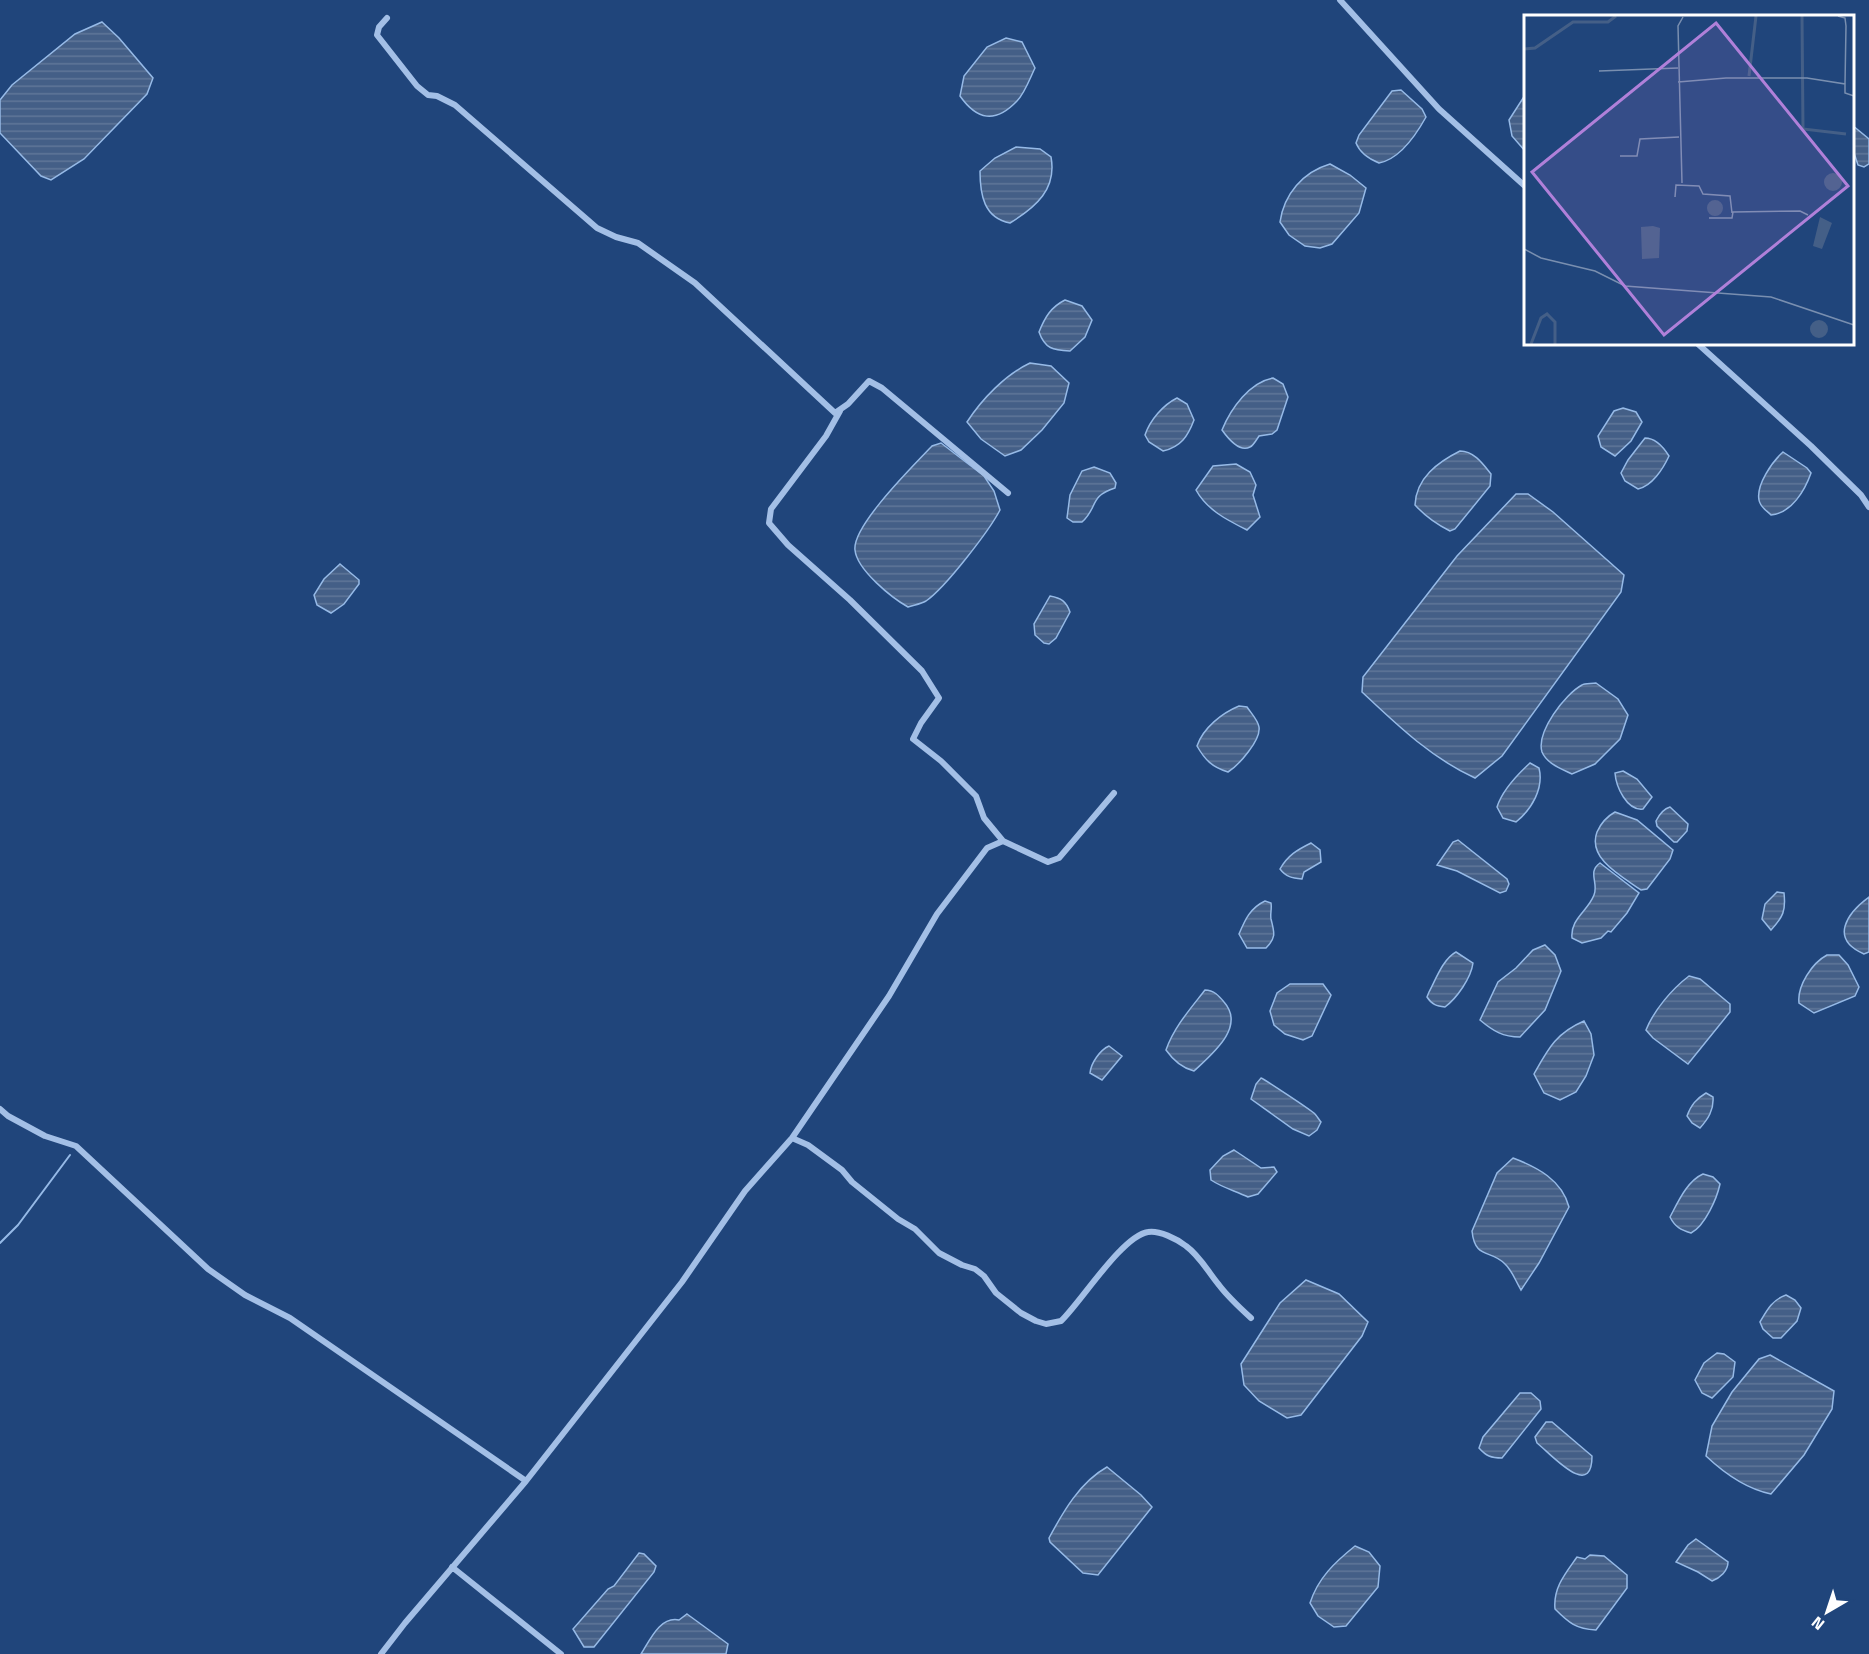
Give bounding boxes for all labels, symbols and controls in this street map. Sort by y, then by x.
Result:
inset map [1524,15,1854,345]
north arrow [1797,1582,1857,1642]
text: N [1806,1611,1829,1636]

